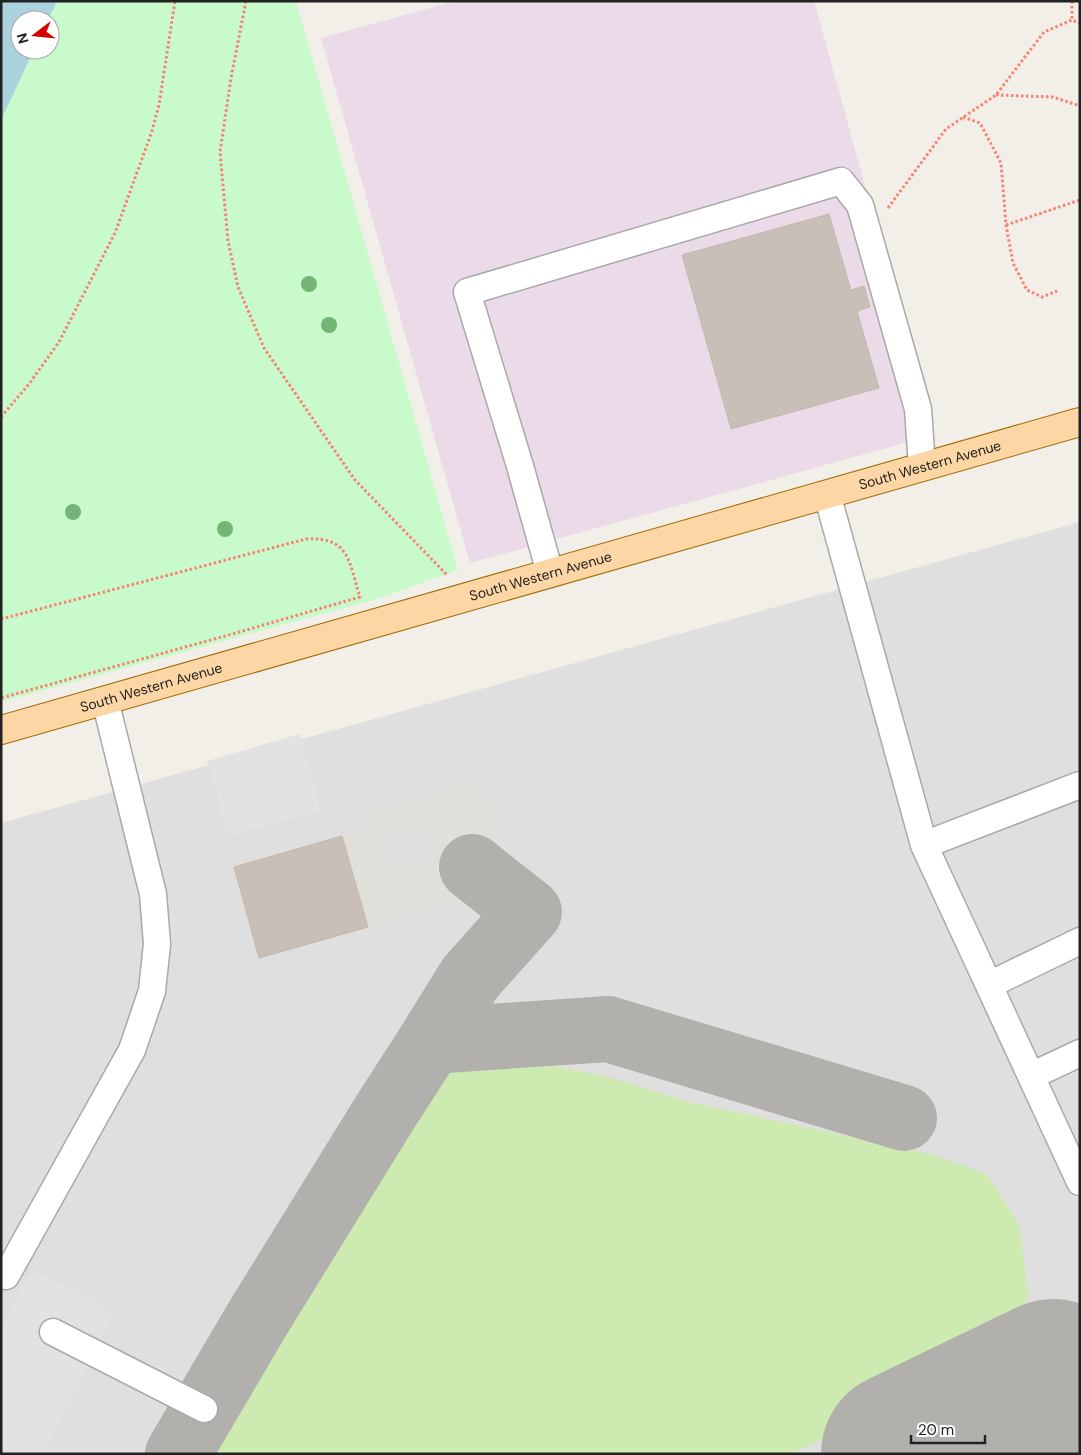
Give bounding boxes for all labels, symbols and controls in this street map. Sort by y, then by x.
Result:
north arrow [10,10,60,60]
text: N [12,31,33,46]
street label: South Western Avenue [857,436,1003,494]
street label: South Western Avenue [467,547,614,605]
street label: South Western Avenue [78,658,224,716]
scale bar [911,1412,985,1444]
text: 20 m [918,1420,954,1440]

